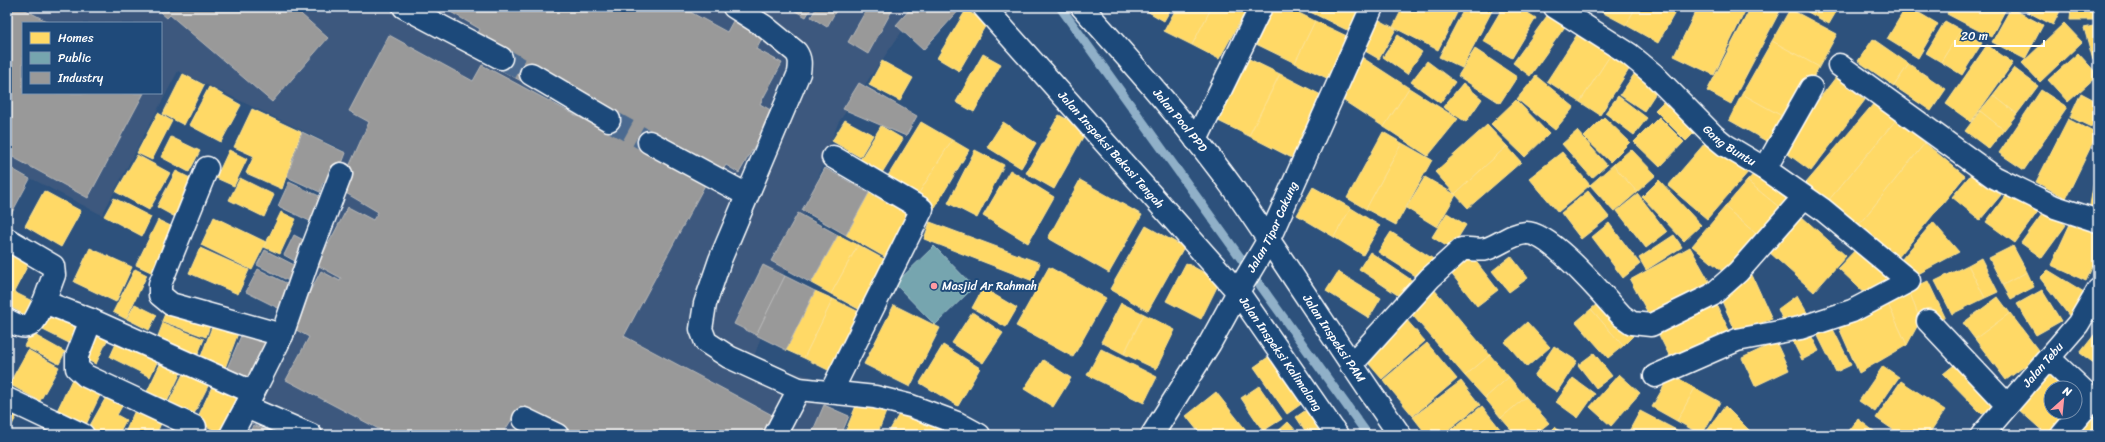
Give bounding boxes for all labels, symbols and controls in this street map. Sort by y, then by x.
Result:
legend [22,22,162,94]
scale bar [1955,22,2044,48]
text: 20 m [1961,25,1988,47]
text: Homes [58,27,94,49]
text: Public [58,47,91,69]
text: Industry [57,67,104,89]
street label: Jalan Pool PPD [1146,82,1214,158]
street label: Jalan Inspeksi Bekasi Tengah [1052,85,1170,214]
street label: Gang Buntu [1697,119,1761,173]
street label: Jalan Tipar Cakung [1240,177,1304,277]
place label: Masjid Ar Rahmah [942,275,1037,297]
marker: Masjid Ar Rahmah [929,281,939,291]
street label: Jalan Inspeksi PAM [1296,289,1372,388]
street label: Jalan Inspeksi Kalimalang [1233,291,1328,416]
street label: Jalan Tebu [2016,336,2069,393]
north arrow [2043,380,2083,420]
text: N [2059,381,2075,402]

